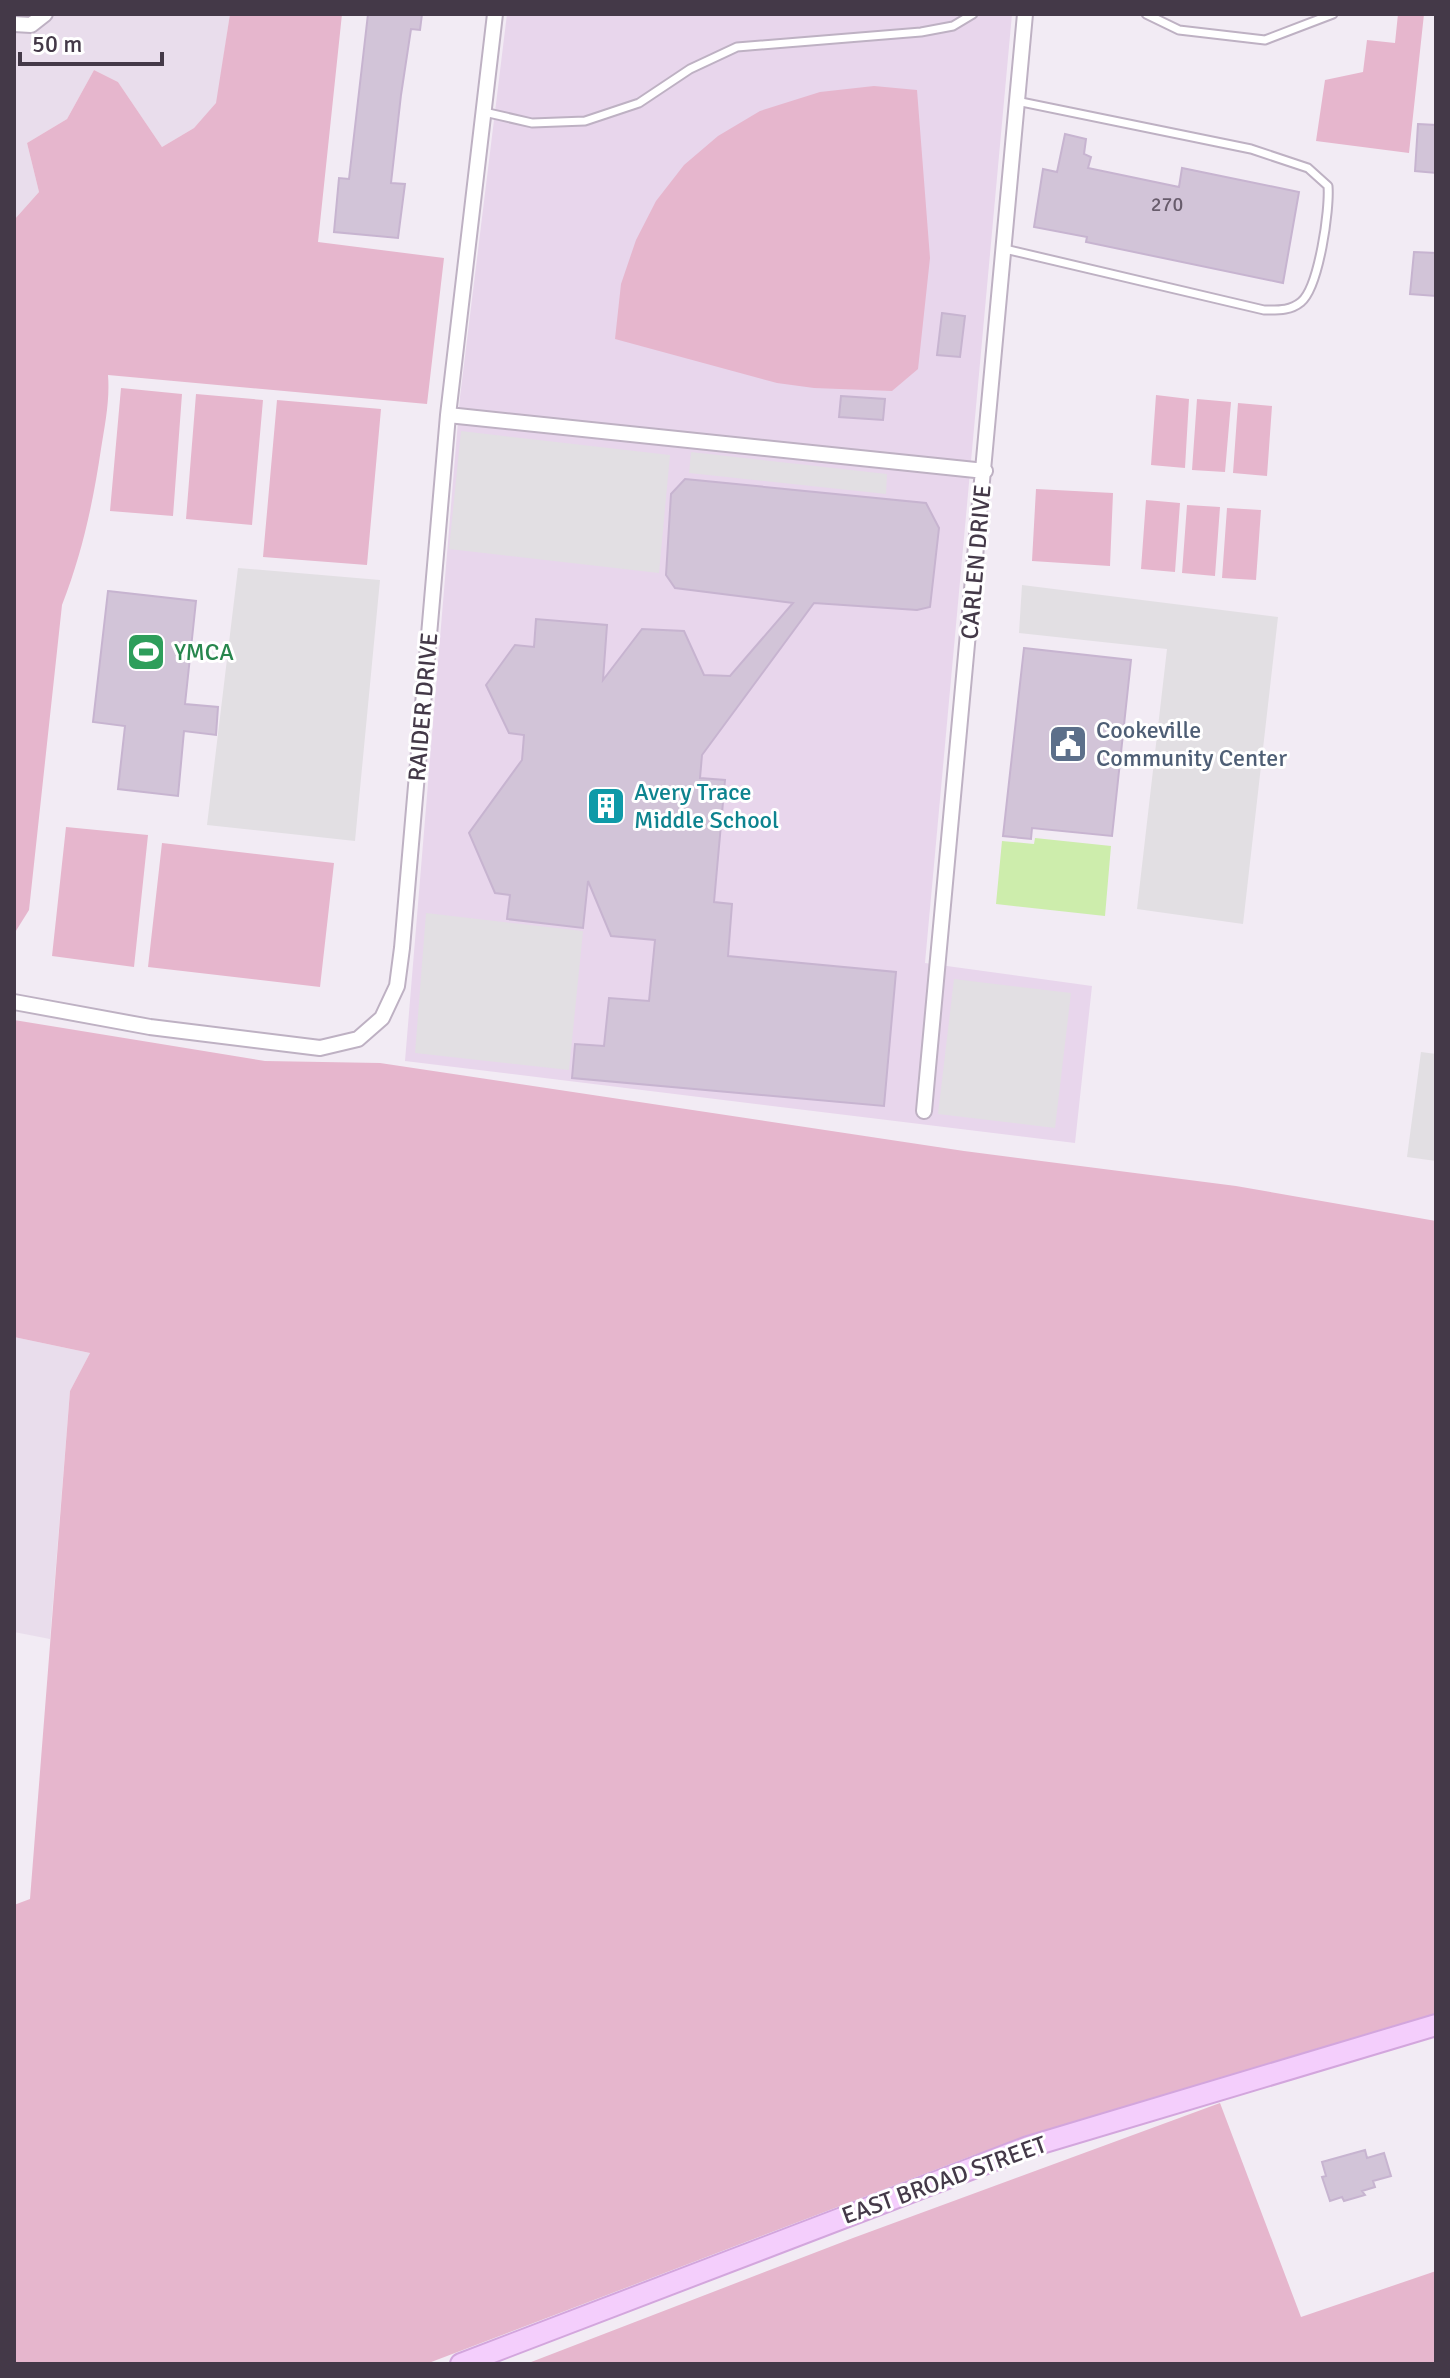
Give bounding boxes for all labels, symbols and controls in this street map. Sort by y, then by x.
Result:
scale bar [20,16,162,66]
text: 50 m [32,29,82,59]
house number: 270 [1151,192,1183,217]
street label: CARLEN DRIVE [954,483,998,641]
sports icon: YMCA [125,631,167,673]
street label: RAIDER DRIVE [402,631,444,783]
place label: YMCA [174,637,234,667]
place label: Cookeville Community Center [1096,715,1287,773]
public building icon: Cookeville Community Center [1047,723,1089,765]
place label: Avery Trace Middle School [634,777,779,835]
building icon: Avery Trace Middle School [585,785,627,827]
street label: EAST BROAD STREET [838,2129,1051,2231]

